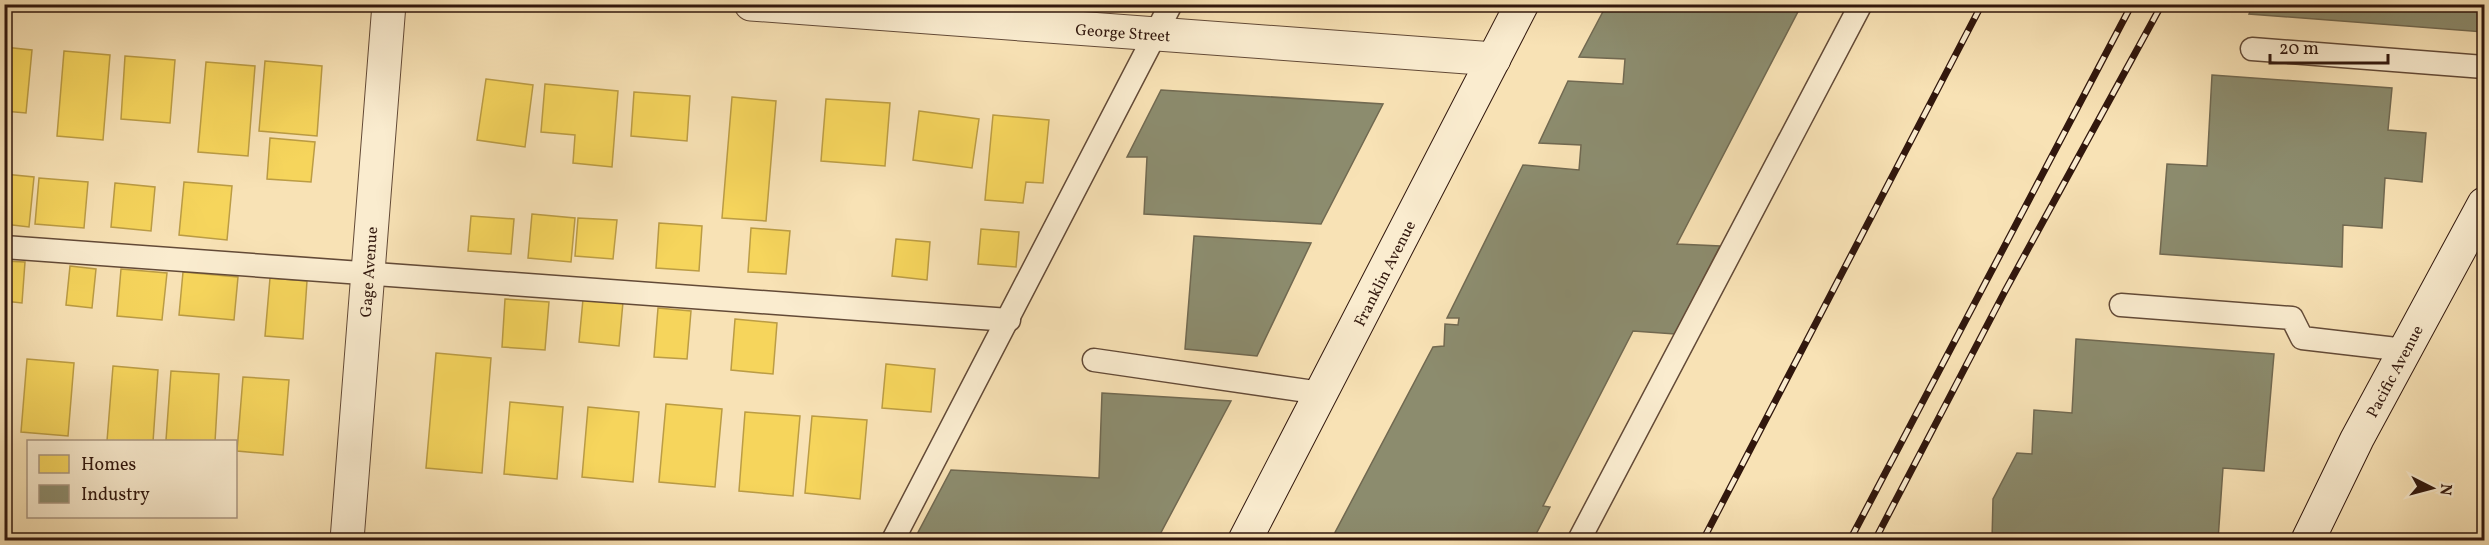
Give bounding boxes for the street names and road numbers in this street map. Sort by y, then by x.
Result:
street label: George Street [1075,20,1172,48]
street label: Franklin Avenue [1350,217,1422,331]
street label: Gage Avenue [356,226,384,318]
street label: Pacific Avenue [2362,322,2429,422]

